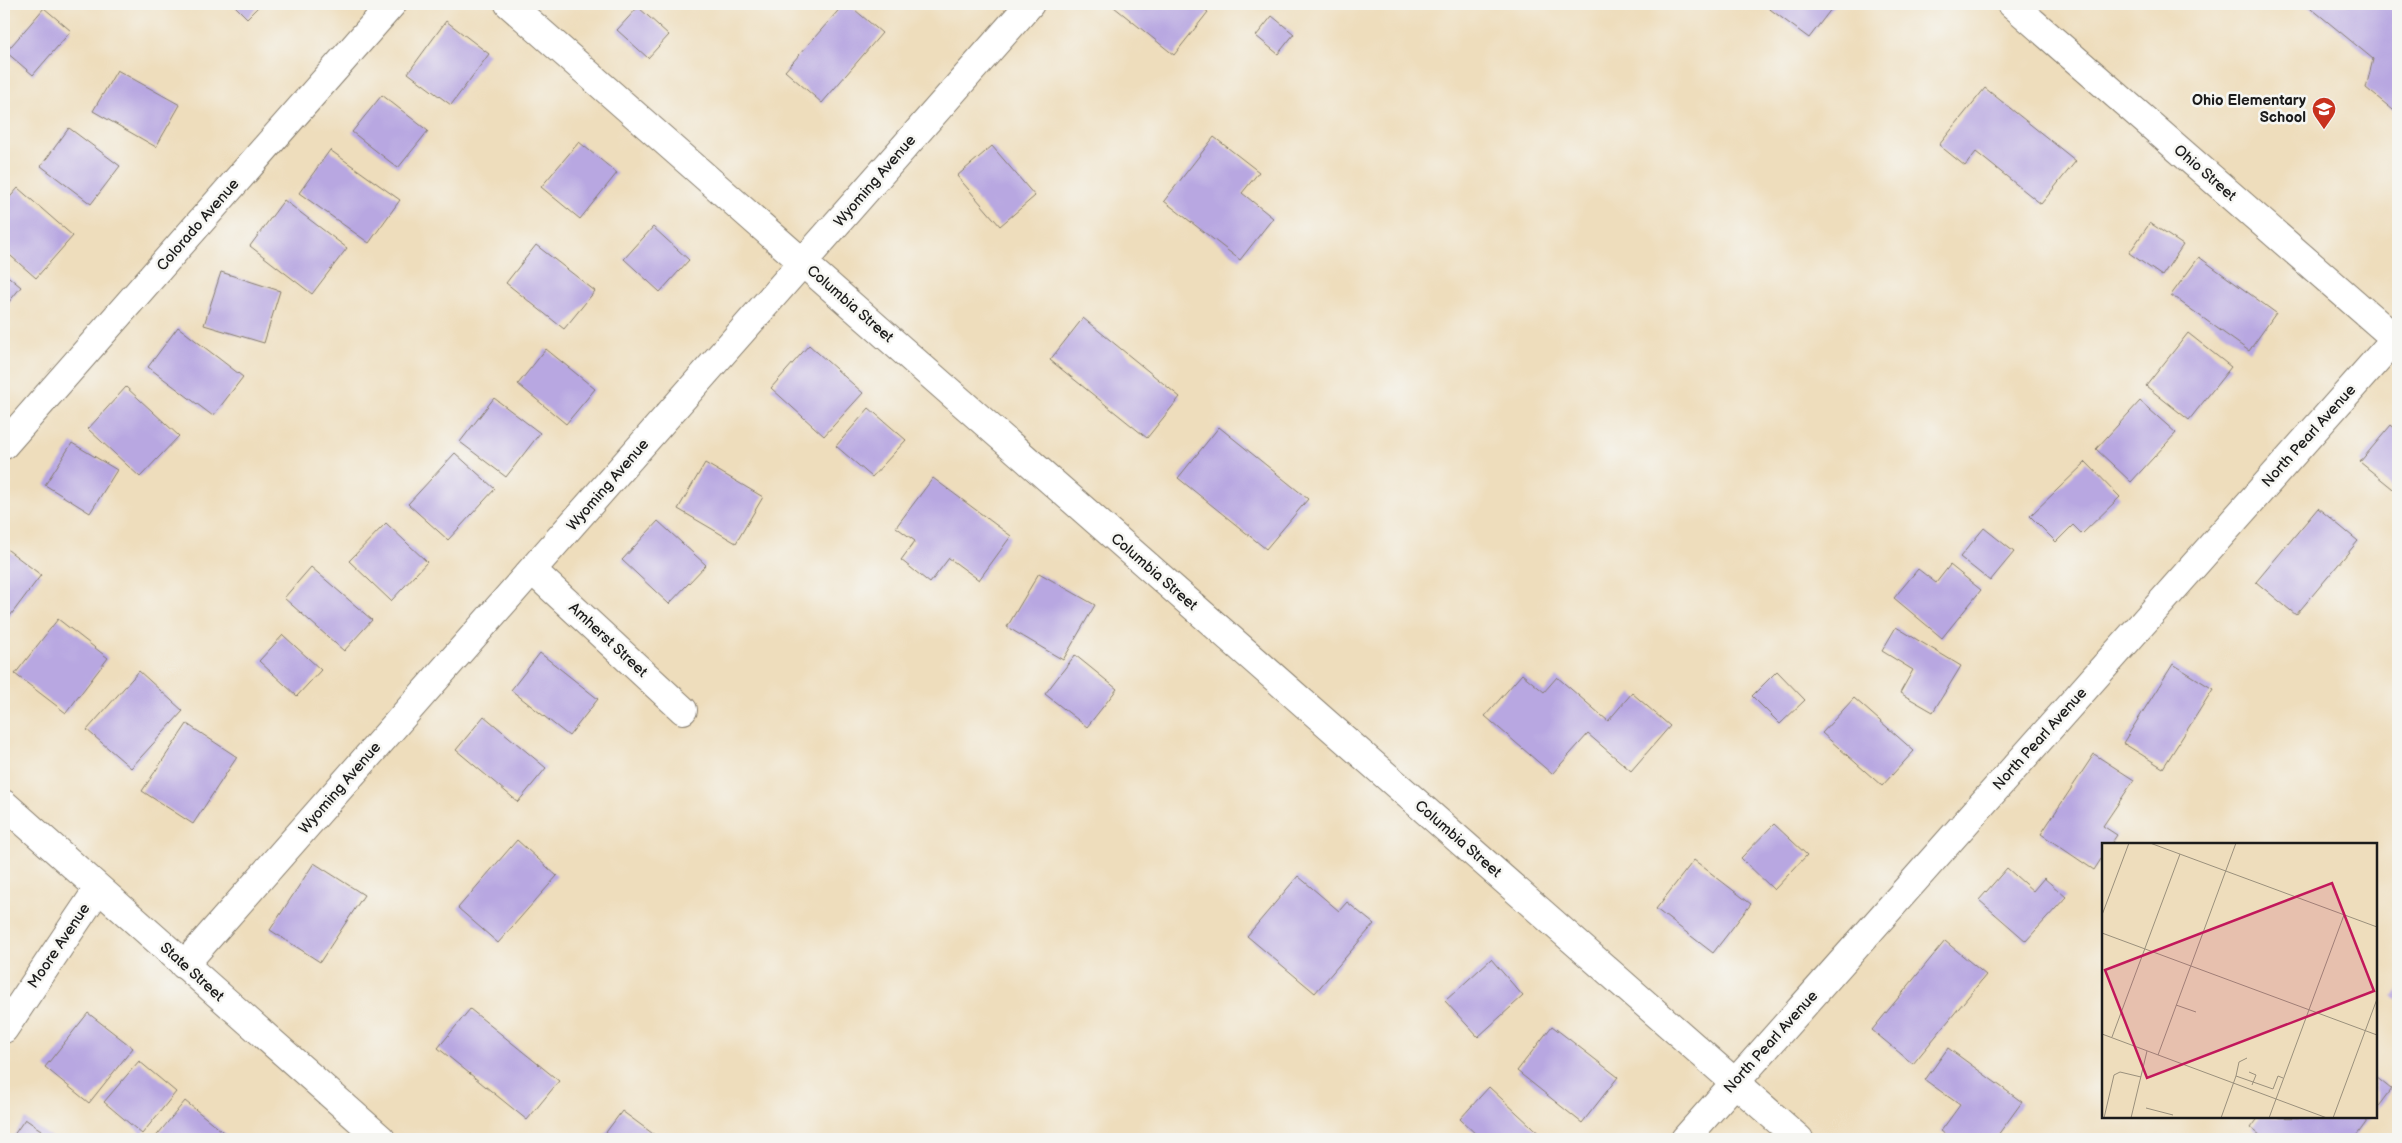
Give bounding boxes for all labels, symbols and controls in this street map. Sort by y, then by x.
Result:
place label: Ohio Elementary School [2192,91,2306,127]
school or university icon: Ohio Elementary School [2311,96,2337,130]
street label: Wyoming Avenue [830,131,920,231]
street label: Ohio Street [2170,141,2240,206]
street label: Colorado Avenue [153,175,243,275]
street label: Columbia Street [803,261,898,347]
street label: North Pearl Avenue [2258,381,2360,491]
street label: Wyoming Avenue [563,435,653,535]
street label: Columbia Street [1107,529,1202,615]
street label: Amherst Street [565,599,652,682]
street label: North Pearl Avenue [1989,684,2091,794]
street label: Wyoming Avenue [295,738,385,838]
street label: Columbia Street [1411,796,1506,882]
inset map [2102,843,2377,1118]
street label: Moore Avenue [24,900,94,992]
street label: State Street [156,938,228,1006]
street label: North Pearl Avenue [1720,987,1822,1097]

